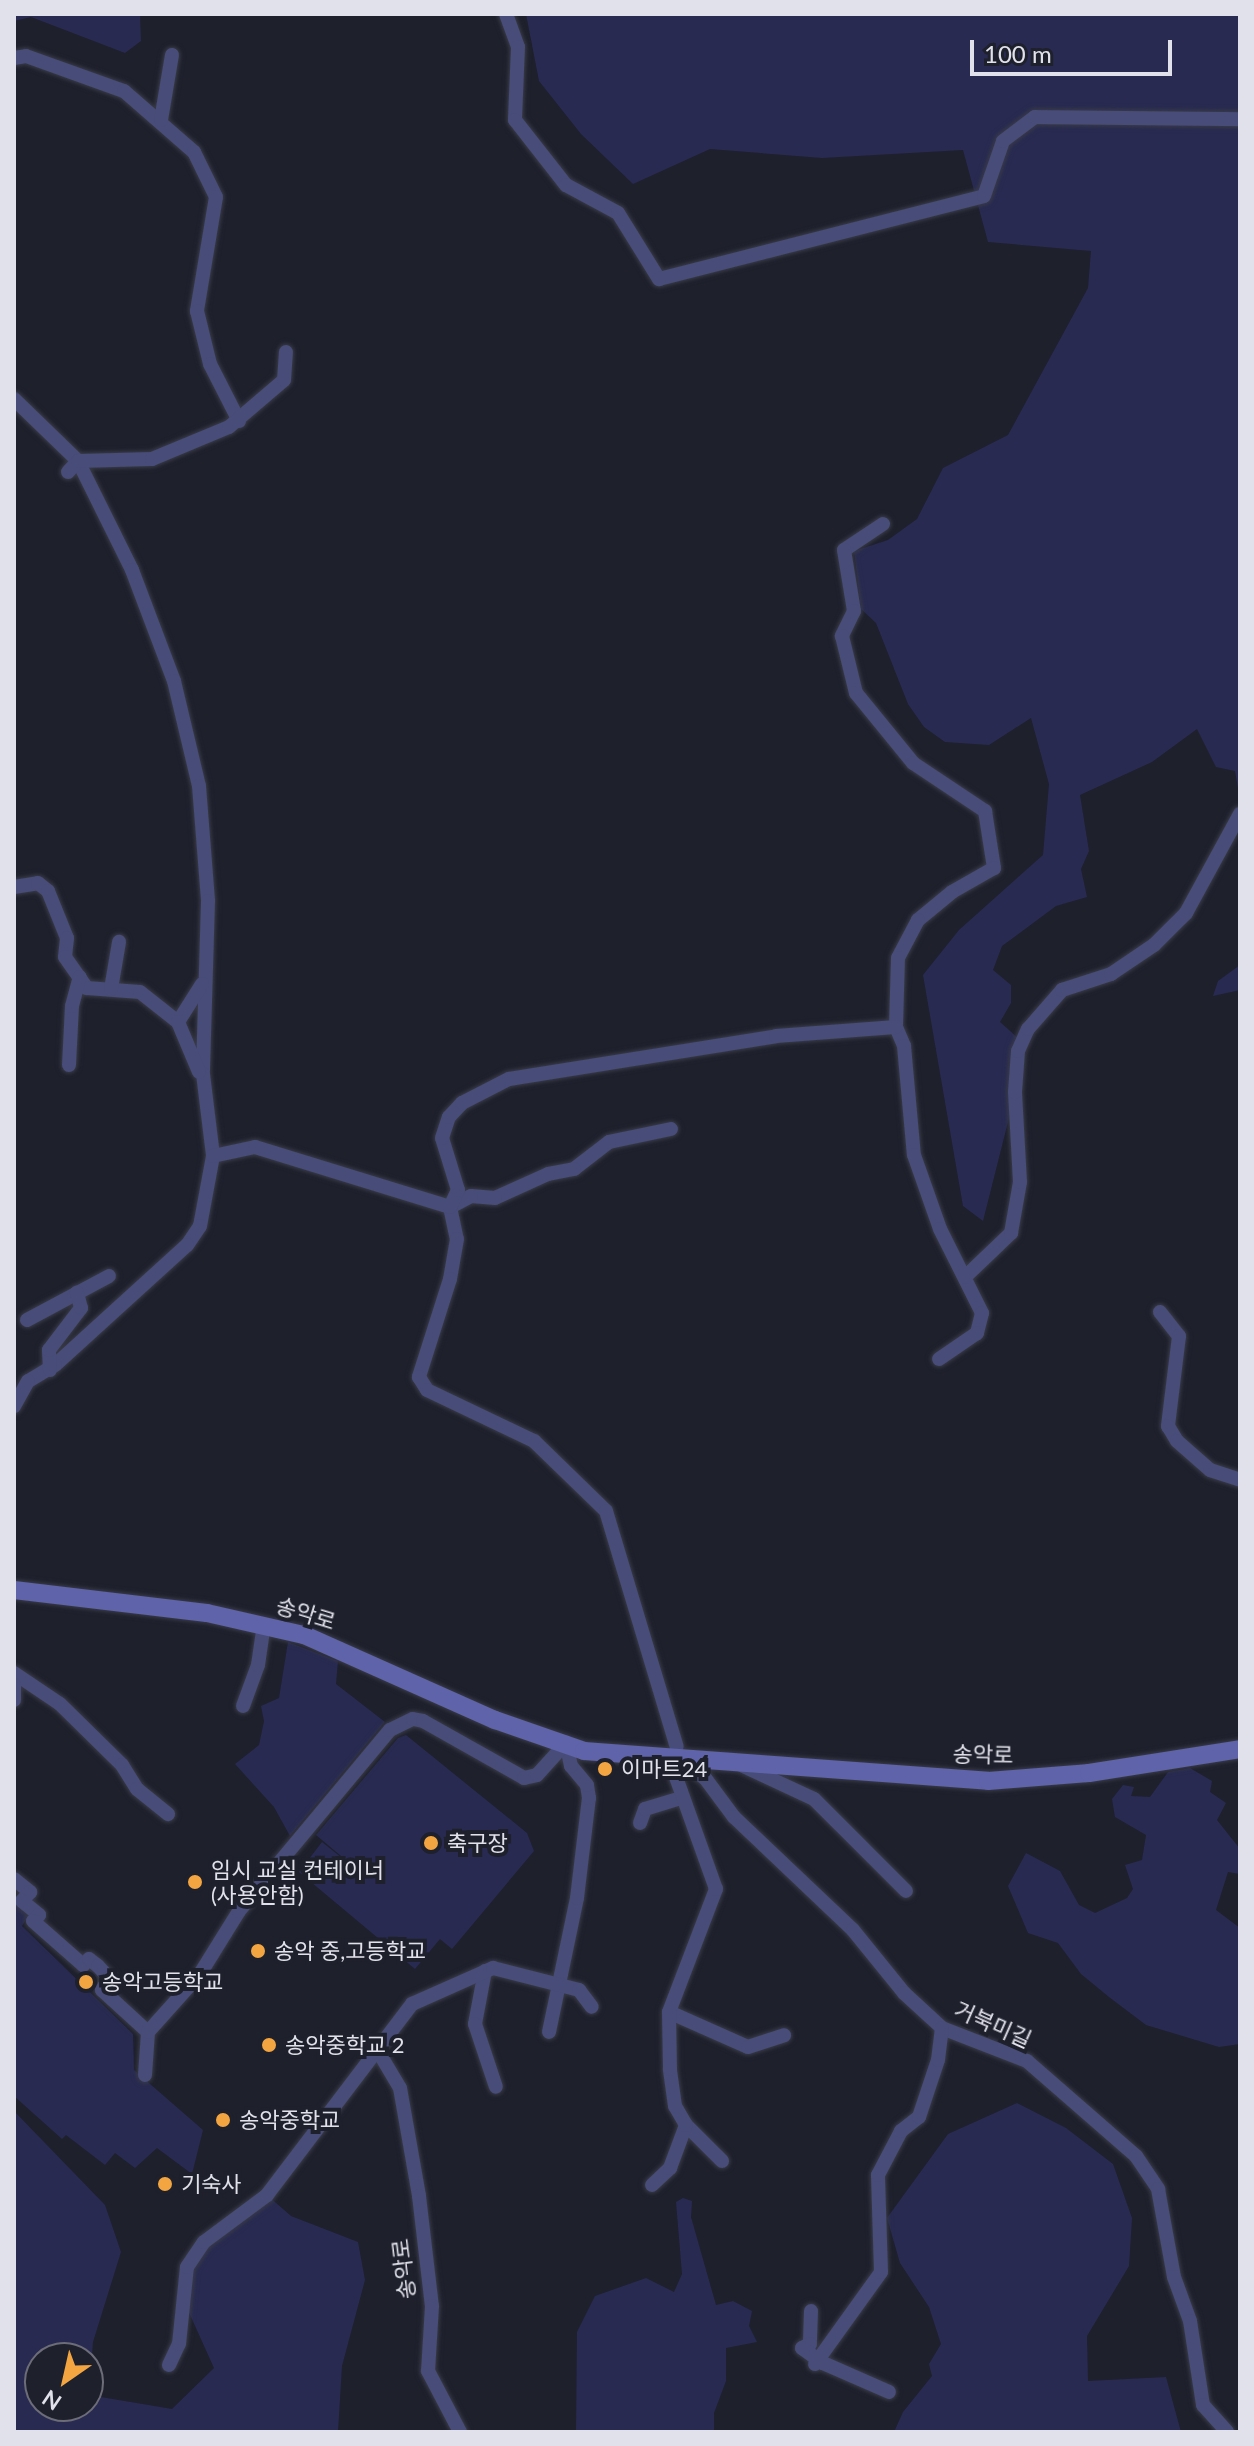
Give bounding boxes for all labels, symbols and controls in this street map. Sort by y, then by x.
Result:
scale bar [974,24,1176,74]
text: 100 m [984,39,1052,68]
street label: 송악로 [273,1592,339,1634]
street label: 송악로 [952,1740,1014,1768]
place label: 이마트24 [621,1756,707,1782]
marker: 이마트24 [596,1760,614,1778]
place label: 축구장 [447,1830,508,1856]
marker: 축구장 [422,1834,440,1852]
place label: 임시 교실 컨테이너 (사용안함) [211,1856,384,1908]
marker: 임시 교실 컨테이너 (사용안함) [186,1873,204,1891]
place label: 송악 중,고등학교 [274,1938,426,1964]
marker: 송악 중,고등학교 [249,1942,267,1960]
place label: 송악고등학교 [102,1969,223,1995]
marker: 송악고등학교 [77,1973,95,1991]
street label: 거북미길 [951,1995,1035,2053]
place label: 송악중학교 2 [285,2032,405,2058]
marker: 송악중학교 2 [260,2036,278,2054]
place label: 송악중학교 [239,2107,340,2133]
marker: 송악중학교 [214,2111,232,2129]
place label: 기숙사 [181,2171,242,2197]
marker: 기숙사 [156,2175,174,2193]
street label: 송악로 [386,2237,420,2301]
north arrow [24,2342,104,2422]
text: N [37,2385,66,2417]

